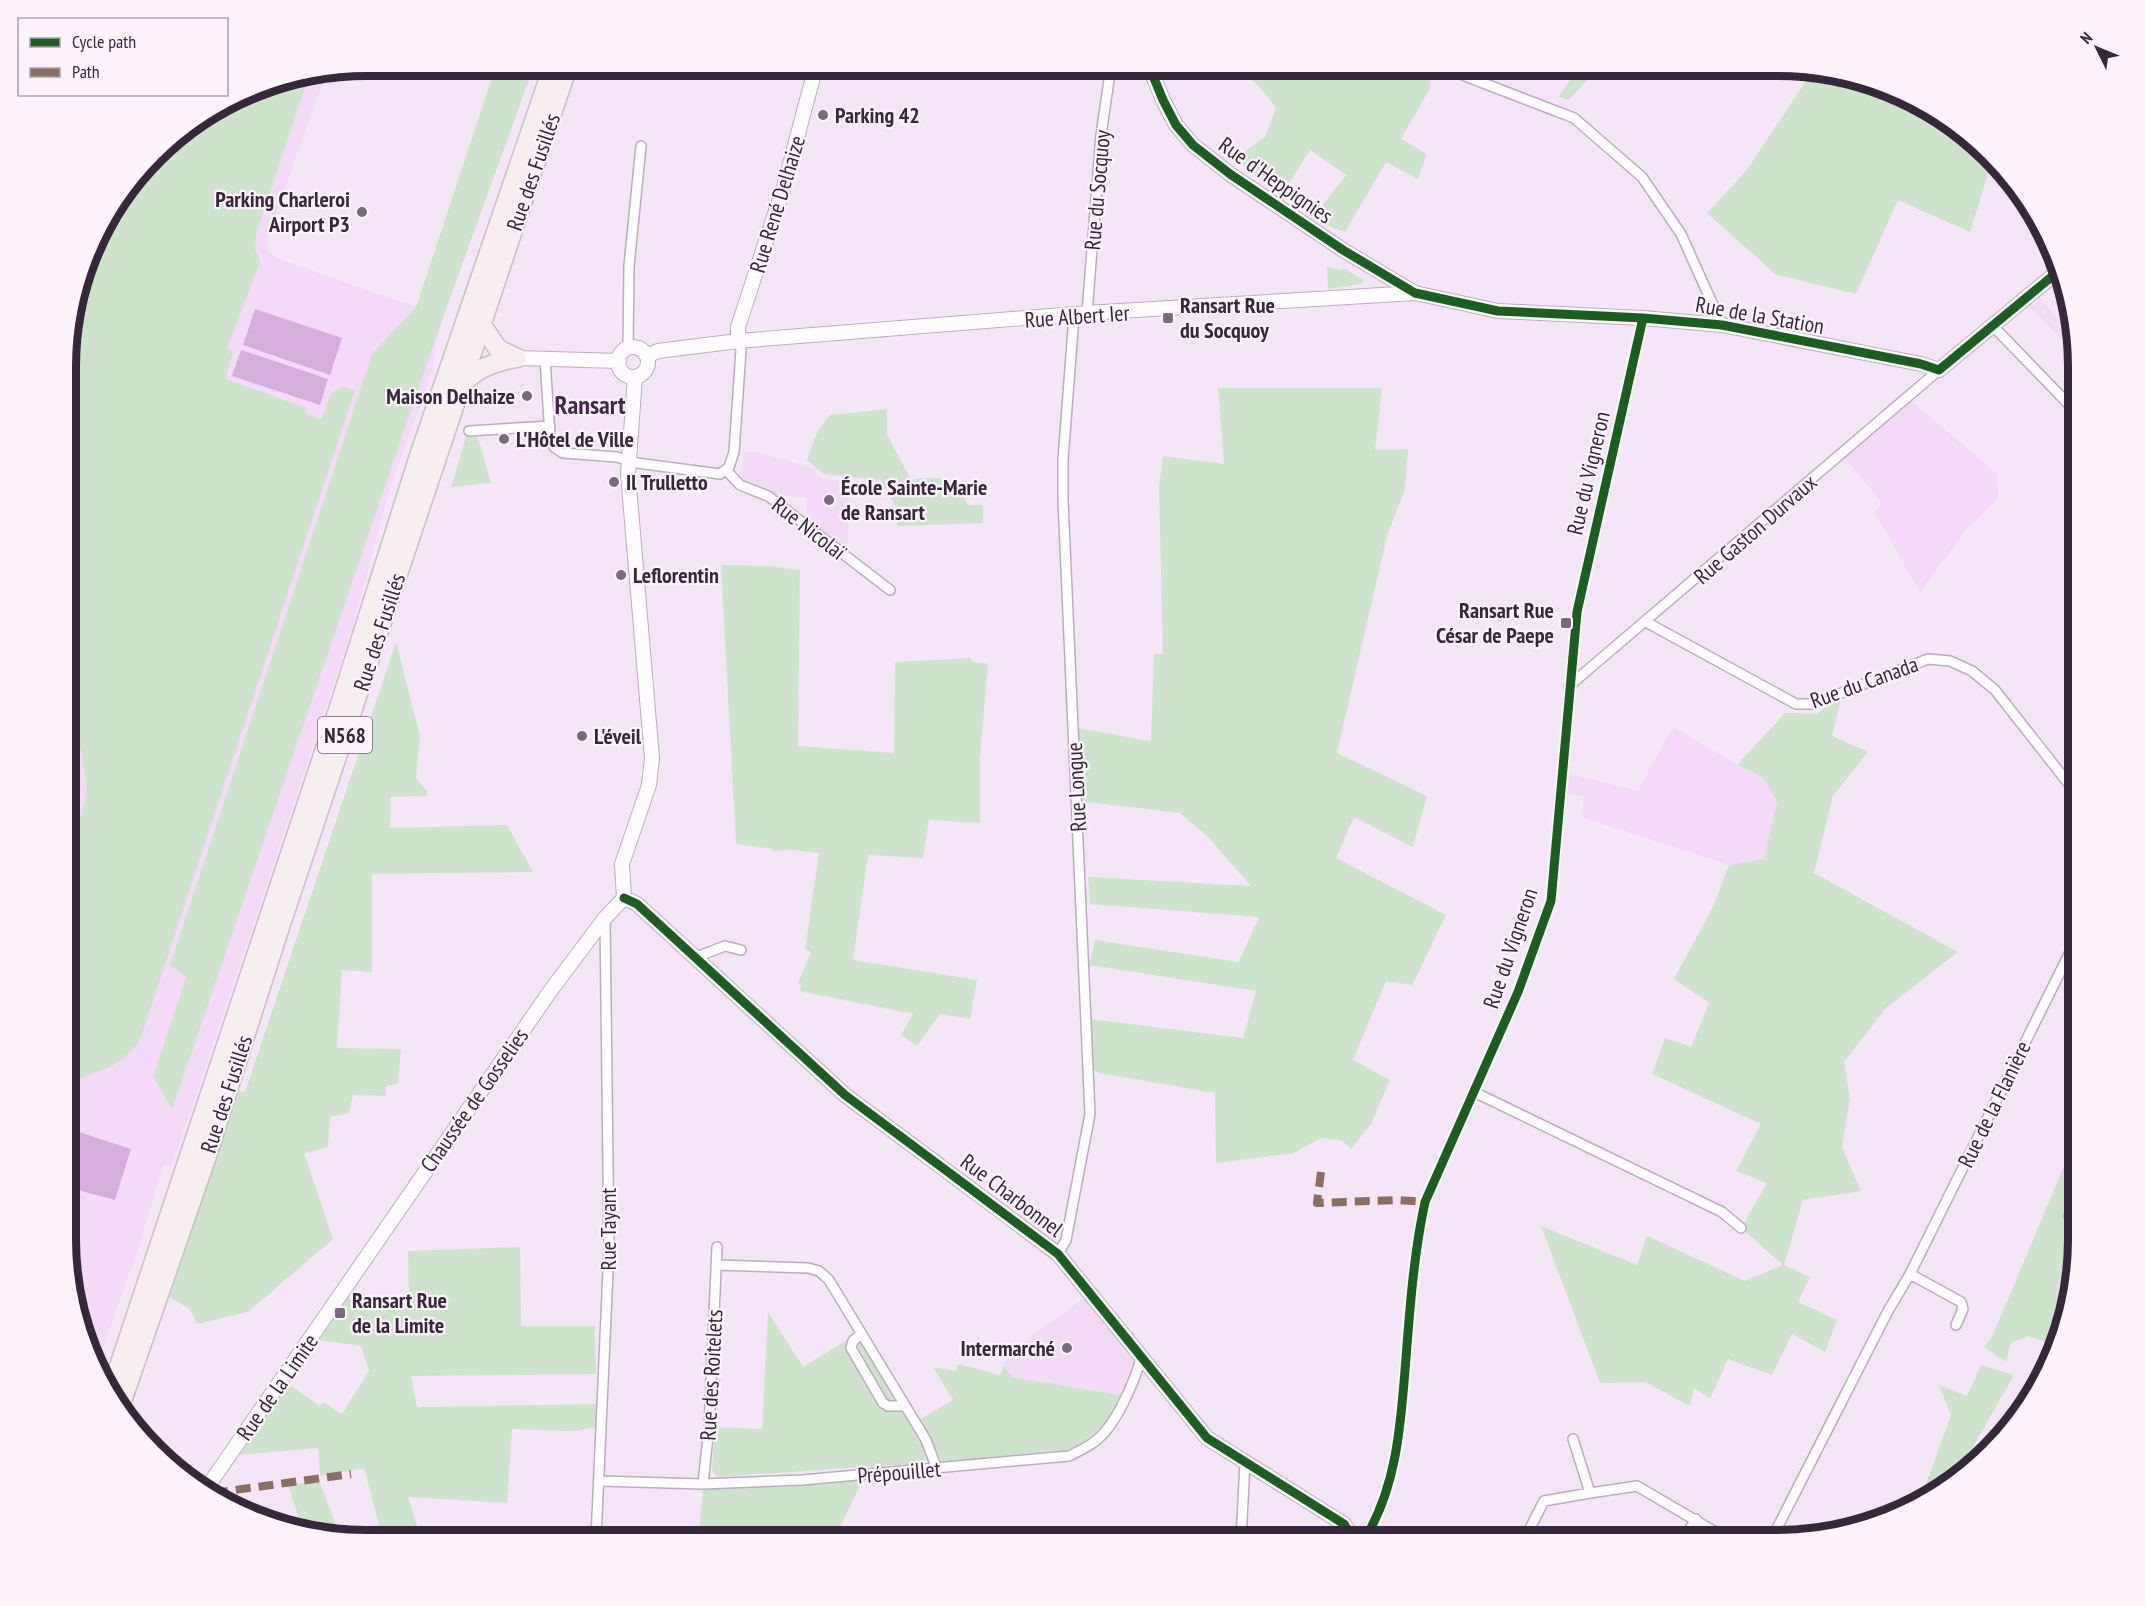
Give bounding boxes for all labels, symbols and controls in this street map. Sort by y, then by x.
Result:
legend [18,18,228,96]
north arrow [2067,18,2127,78]
text: N [2076,28,2096,48]
text: Cycle path [72,30,136,53]
text: Path [72,60,100,83]
place label: Parking 42 [835,101,920,129]
marker: Parking 42 [816,108,830,122]
street label: Rue des Fusillés [500,110,566,234]
street label: Rue du Socquoy [1078,128,1116,251]
street label: Rue d'Heppignies [1214,130,1338,230]
street label: Rue René Delhaize [743,132,811,276]
place label: Parking Charleroi Airport P3 [215,185,350,238]
marker: Parking Charleroi Airport P3 [355,205,369,219]
street label: Rue de la Station [1694,290,1826,340]
place label: Ransart Rue du Socquoy [1180,291,1275,344]
street label: Rue Albert Ier [1024,298,1130,334]
marker: Ransart Rue du Socquoy [1161,311,1175,325]
place label: Maison Delhaize [386,382,515,410]
district label: Ransart [554,388,626,421]
marker: Maison Delhaize [520,389,534,403]
street label: Rue du Vigneron [1560,409,1616,537]
place label: L'Hôtel de Ville [516,425,634,453]
marker: L'Hôtel de Ville [497,432,511,446]
place label: Il Trulletto [626,468,708,496]
street label: Rue Gaston Durvaux [1688,468,1822,590]
place label: École Sainte-Marie de Ransart [841,473,987,526]
marker: Il Trulletto [607,475,621,489]
street label: Rue Nicolaï [766,490,853,566]
marker: École Sainte-Marie de Ransart [822,493,836,507]
place label: Leflorentin [633,561,719,589]
marker: Leflorentin [614,568,628,582]
street label: Rue des Fusillés [347,570,411,694]
place label: Ransart Rue César de Paepe [1436,596,1554,649]
marker: Ransart Rue César de Paepe [1559,616,1573,630]
street label: Rue du Canada [1806,650,1922,714]
road number: N568 [318,717,372,753]
place label: L'éveil [594,722,642,750]
marker: L'éveil [575,729,589,743]
street label: Rue Longue [1060,742,1092,832]
street label: Rue du Vigneron [1476,884,1544,1012]
street label: Chaussée de Gosselies [414,1022,534,1178]
street label: Rue des Fusillés [194,1032,258,1156]
street label: Rue de la Flanière [1951,1036,2037,1172]
street label: Rue Charbonnel [955,1147,1069,1243]
street label: Rue Tayant [594,1188,622,1270]
place label: Ransart Rue de la Limite [352,1286,447,1339]
marker: Ransart Rue de la Limite [333,1306,347,1320]
street label: Rue des Roitelets [694,1309,728,1441]
street label: Rue de la Limite [230,1328,324,1446]
place label: Intermarché [961,1334,1055,1362]
marker: Intermarché [1060,1341,1074,1355]
street label: Prépouillet [856,1454,942,1490]

